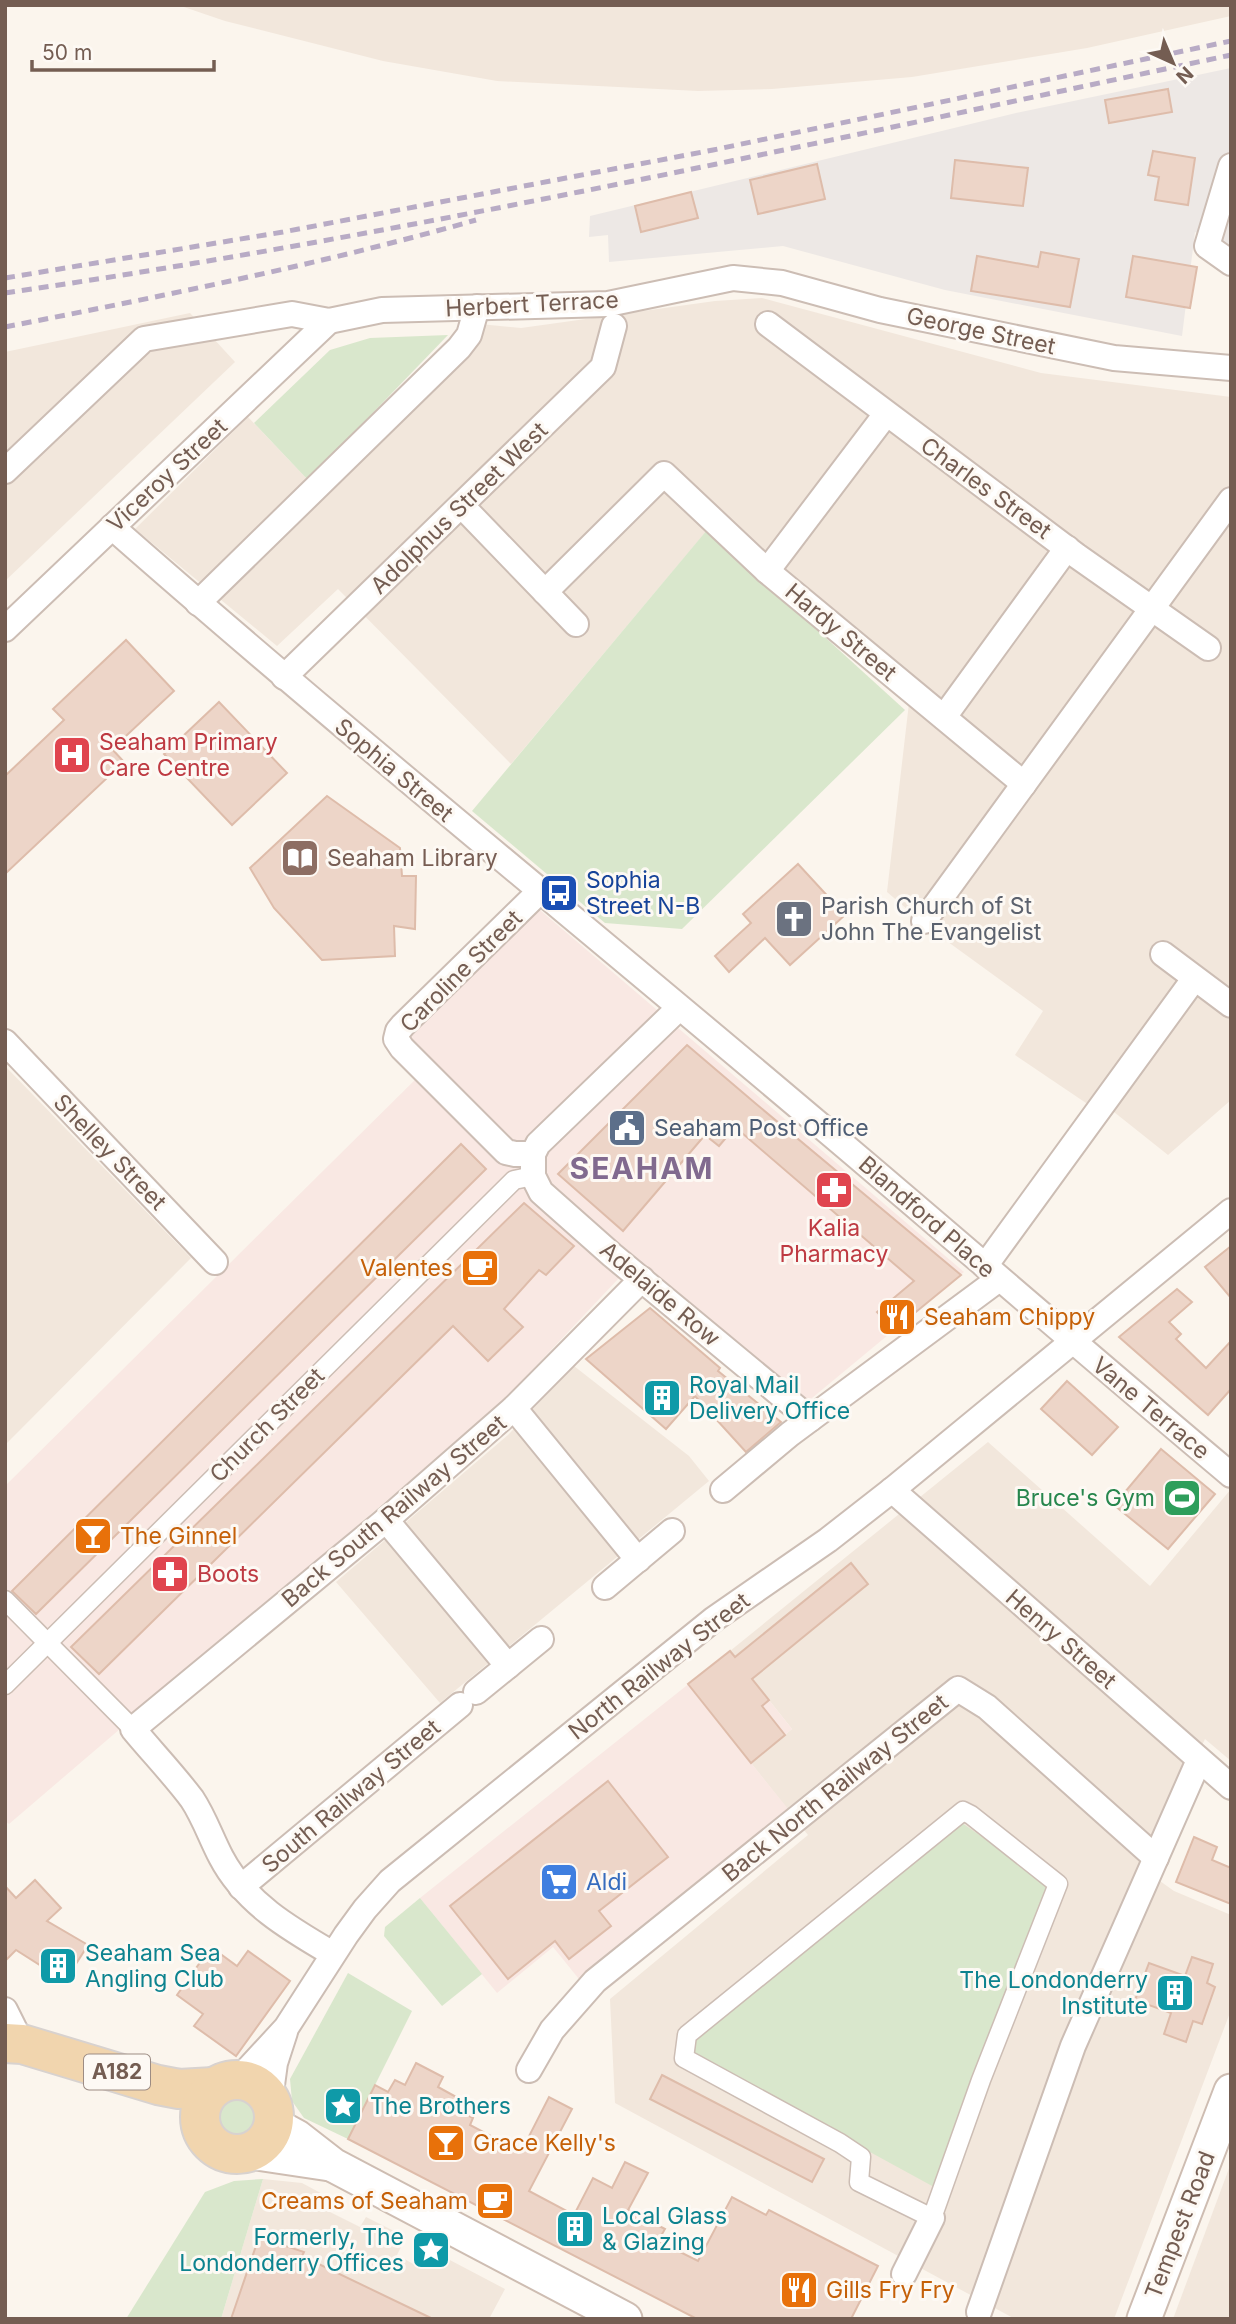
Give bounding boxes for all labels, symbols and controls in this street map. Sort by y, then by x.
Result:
scale bar [32,28,214,72]
north arrow [1138,28,1208,98]
text: 50 m [42,40,92,65]
text: N [1171,62,1198,88]
street label: Herbert Terrace [445,285,619,323]
street label: George Street [904,302,1058,361]
street label: Viceroy Street [101,412,233,538]
street label: Adolphus Street West [365,416,554,600]
street label: Charles Street [915,431,1057,545]
street label: Hardy Street [780,577,903,687]
street label: Sophia Street [329,712,459,828]
place label: Seaham Primary Care Centre [99,728,278,782]
hospital icon: Seaham Primary Care Centre [51,734,93,776]
library icon: Seaham Library [279,837,321,879]
place label: Seaham Library [327,844,498,872]
place label: Sophia Street N-B [586,866,700,920]
bus stop icon: Sophia Street N-B [538,872,580,914]
place label: Parish Church of St John The Evangelist [821,892,1042,946]
church icon: Parish Church of St John The Evangelist [773,898,815,940]
street label: Caroline Street [394,904,528,1038]
street label: Shelley Street [48,1088,173,1216]
public building icon: Seaham Post Office [606,1107,648,1149]
place label: Seaham Post Office [654,1114,869,1142]
district label: SEAHAM [569,1150,715,1186]
street label: Blandford Place [853,1150,1001,1284]
pharmacy icon: Kalia Pharmacy [813,1169,855,1211]
place label: Kalia Pharmacy [780,1214,889,1268]
street label: Adelaide Row [594,1236,726,1352]
cafe icon: Valentes [459,1247,501,1289]
place label: Valentes [360,1254,453,1282]
restaurant icon: Seaham Chippy [876,1296,918,1338]
place label: Seaham Chippy [924,1303,1095,1331]
street label: Vane Terrace [1087,1351,1215,1465]
street label: Church Street [204,1362,330,1488]
place label: Royal Mail Delivery Office [689,1371,850,1425]
building icon: Royal Mail Delivery Office [641,1377,683,1419]
street label: Back South Railway Street [276,1409,512,1613]
sports icon: Bruce's Gym [1161,1477,1203,1519]
place label: Bruce's Gym [1016,1484,1155,1512]
bar icon: The Ginnel [72,1515,114,1557]
place label: The Ginnel [120,1522,237,1550]
pharmacy icon: Boots [149,1553,191,1595]
place label: Boots [197,1560,259,1588]
street label: Henry Street [1000,1583,1122,1695]
street label: North Railway Street [563,1586,756,1745]
street label: Back North Railway Street [716,1688,954,1888]
street label: South Railway Street [256,1713,446,1879]
supermarket icon: Aldi [538,1861,580,1903]
place label: Aldi [586,1868,627,1896]
place label: Seaham Sea Angling Club [85,1939,224,1993]
building icon: Seaham Sea Angling Club [37,1945,79,1987]
place label: The Londonderry Institute [959,1966,1148,2020]
building icon: The Londonderry Institute [1154,1972,1196,2014]
road number: A182 [84,2054,150,2090]
place icon: The Brothers [322,2085,364,2127]
place label: The Brothers [370,2092,511,2120]
bar icon: Grace Kelly's [425,2122,467,2164]
place label: Grace Kelly's [473,2129,616,2157]
street label: Tempest Road [1139,2147,1221,2303]
cafe icon: Creams of Seaham [474,2180,516,2222]
place label: Creams of Seaham [261,2187,468,2215]
place label: Local Glass & Glazing [602,2202,727,2256]
building icon: Local Glass & Glazing [554,2208,596,2250]
place label: Formerly, The Londonderry Offices [179,2223,404,2277]
place icon: Formerly, The Londonderry Offices [410,2229,452,2271]
restaurant icon: Gills Fry Fry [778,2269,820,2311]
place label: Gills Fry Fry [826,2276,955,2304]

